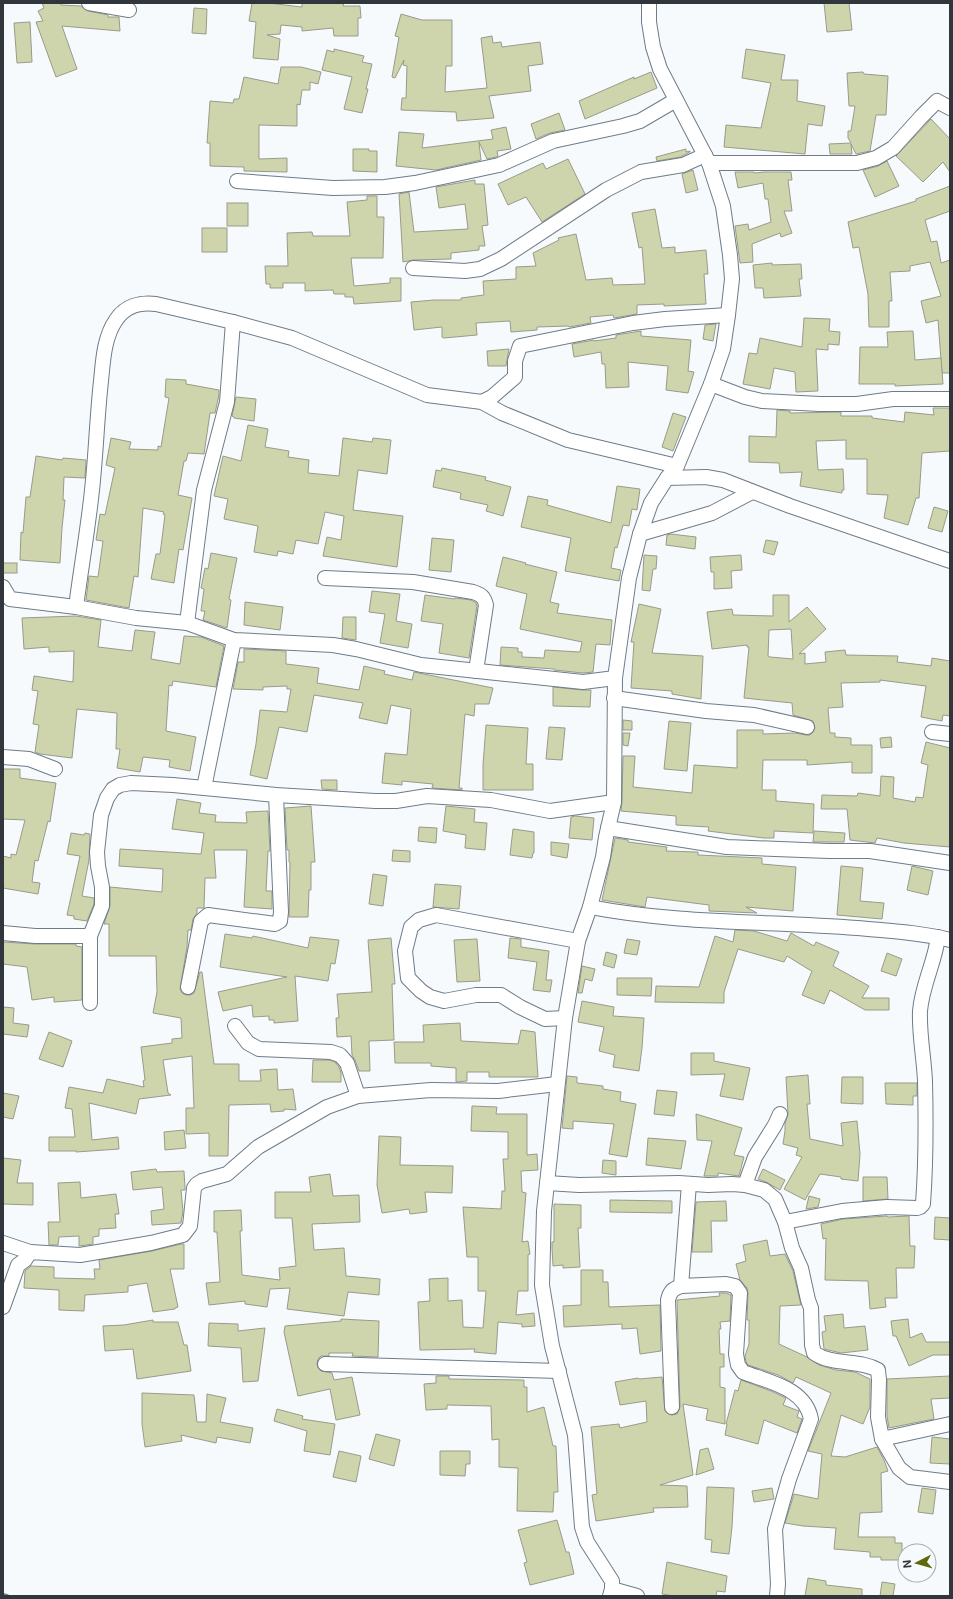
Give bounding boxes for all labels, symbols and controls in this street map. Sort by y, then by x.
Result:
north arrow [897,1543,937,1583]
text: N [900,1559,914,1569]

